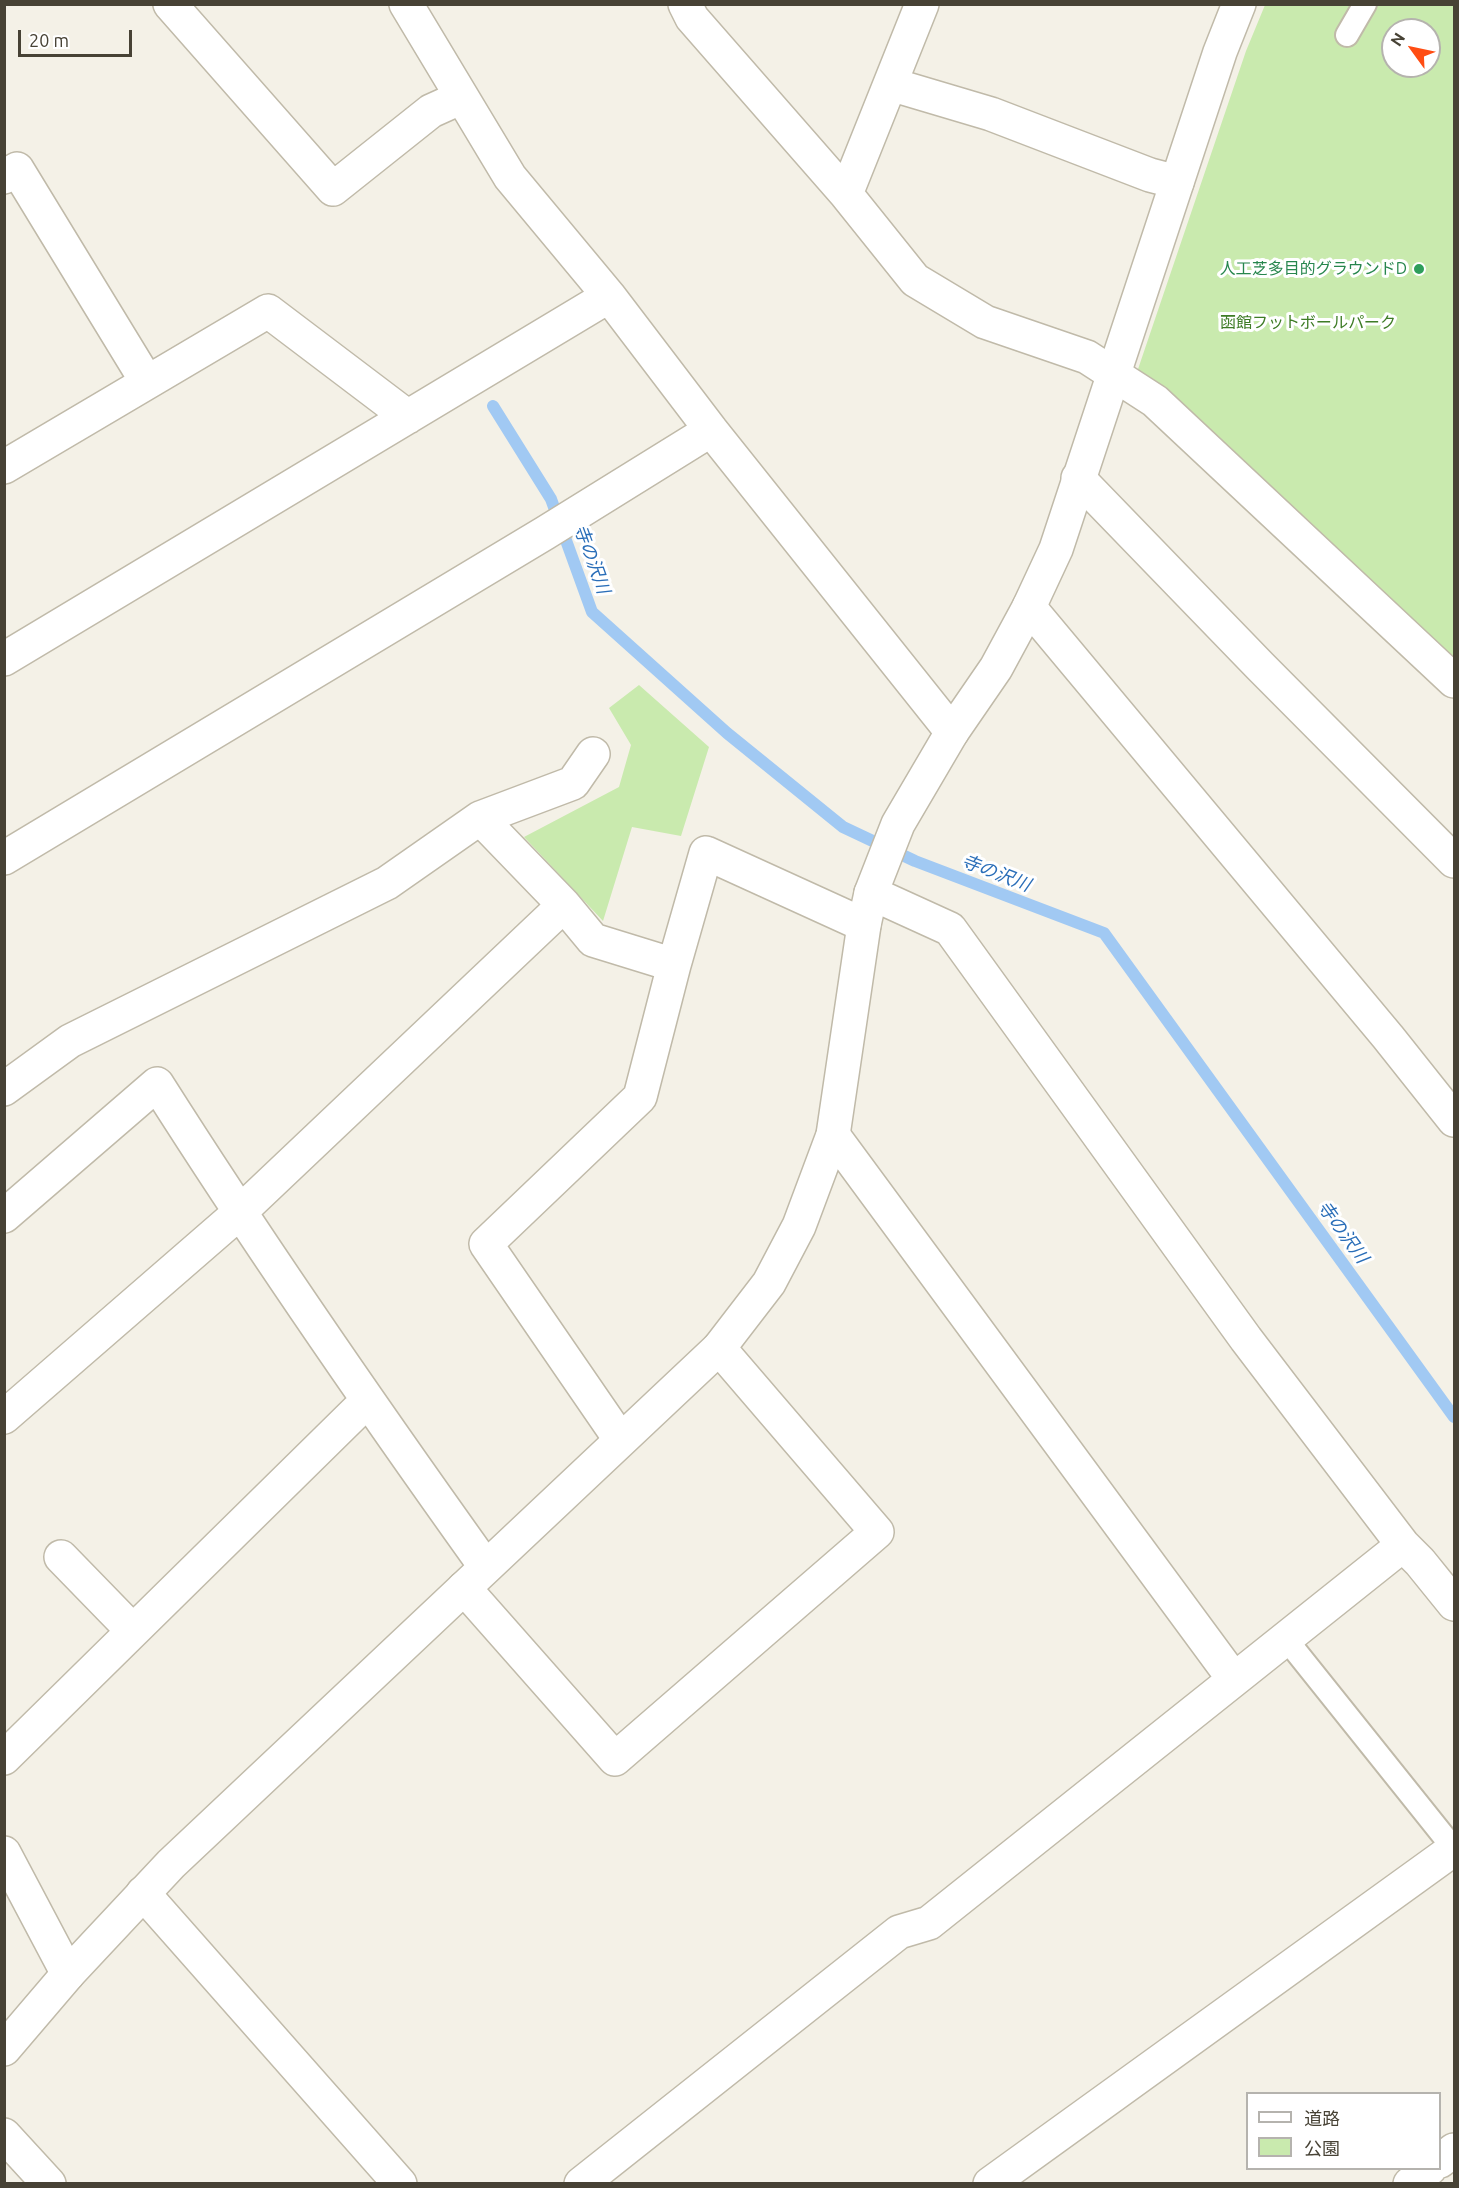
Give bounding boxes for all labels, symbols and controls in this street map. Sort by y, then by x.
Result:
scale bar [21,18,135,56]
north arrow [1381,18,1441,78]
text: N [1387,29,1408,49]
text: 20 m [29,30,69,50]
place label: 人工芝多目的グラウンドD [1220,259,1407,279]
marker: 人工芝多目的グラウンドD [1412,262,1426,276]
park label: 函館フットボールパーク [1220,313,1396,333]
water label: 寺の沢川 [570,521,614,597]
water label: 寺の沢川 [959,850,1033,896]
water label: 寺の沢川 [1313,1197,1373,1267]
legend [1246,2092,1441,2170]
text: 道路 [1304,2108,1340,2128]
text: 公園 [1304,2138,1340,2158]

